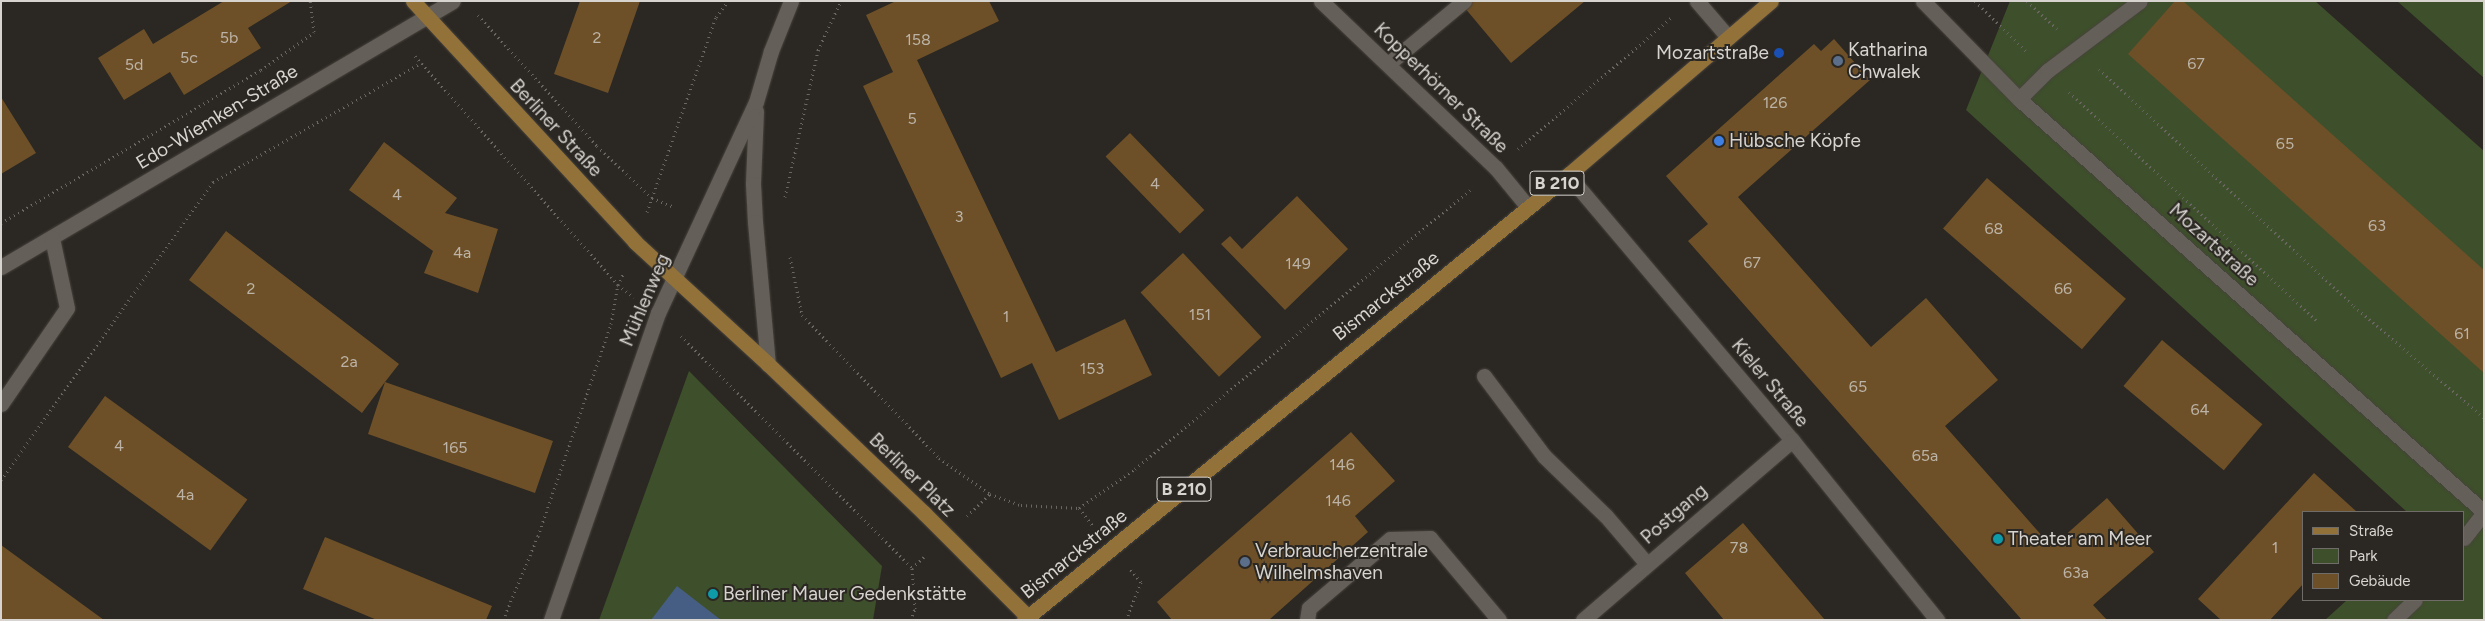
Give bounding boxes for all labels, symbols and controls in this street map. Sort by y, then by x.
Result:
street label: Kopperhörner Straße [1369,18,1513,158]
house number: 5b [220,28,238,48]
house number: 2 [593,28,601,48]
house number: 158 [905,30,931,50]
place label: Katharina Chwalek [1848,39,1928,83]
place label: Mozartstraße [1656,42,1769,64]
marker: Mozartstraße [1773,47,1785,59]
house number: 5c [180,48,198,68]
house number: 67 [2187,54,2205,74]
house number: 5d [125,55,143,75]
marker: Katharina Chwalek [1832,55,1844,67]
street label: Edo-Wiemken-Straße [132,60,302,174]
street label: Berliner Straße [505,74,607,182]
house number: 126 [1763,93,1787,113]
house number: 5 [907,109,917,129]
place label: Hübsche Köpfe [1729,130,1861,152]
house number: 65 [2276,134,2294,154]
marker: Hübsche Köpfe [1713,135,1725,147]
road number: B 210 [1530,168,1584,198]
house number: 4 [1150,174,1160,194]
house number: 4 [392,185,402,205]
street label: Mozartstraße [2164,199,2264,291]
house number: 3 [955,207,963,227]
house number: 63 [2368,216,2386,236]
house number: 68 [1985,219,2003,239]
house number: 4a [453,243,471,263]
street label: Bismarckstraße [1328,246,1444,346]
street label: Mühlenweg [615,250,675,350]
house number: 67 [1743,253,1761,273]
house number: 149 [1285,254,1311,274]
house number: 2 [247,279,255,299]
house number: 66 [2054,279,2072,299]
house number: 151 [1189,305,1211,325]
house number: 1 [1003,307,1009,327]
house number: 61 [2454,324,2470,344]
street label: Kieler Straße [1727,334,1813,432]
house number: 2a [340,352,358,372]
house number: 153 [1080,359,1104,379]
house number: 65 [1849,377,1867,397]
house number: 64 [2191,400,2209,420]
street label: Berliner Platz [864,428,960,522]
house number: 4 [114,436,124,456]
house number: 165 [443,438,467,458]
house number: 65a [1912,446,1938,466]
house number: 146 [1329,455,1355,475]
road number: B 210 [1156,474,1212,504]
street label: Postgang [1636,479,1712,549]
house number: 4a [176,485,194,505]
house number: 146 [1325,491,1351,511]
street label: Bismarckstraße [1016,504,1132,604]
legend [2302,511,2465,601]
text: Straße [2349,522,2393,540]
place label: Theater am Meer [2008,528,2152,550]
marker: Theater am Meer [1992,533,2004,545]
house number: 78 [1730,538,1748,558]
house number: 1 [2272,538,2278,558]
place label: Verbraucherzentrale Wilhelmshaven [1255,540,1428,584]
text: Park [2349,547,2378,565]
marker: Verbraucherzentrale Wilhelmshaven [1239,556,1251,568]
house number: 63a [2063,563,2089,583]
text: Gebäude [2349,572,2410,590]
place label: Berliner Mauer Gedenkstätte [723,583,966,605]
marker: Berliner Mauer Gedenkstätte [707,588,719,600]

